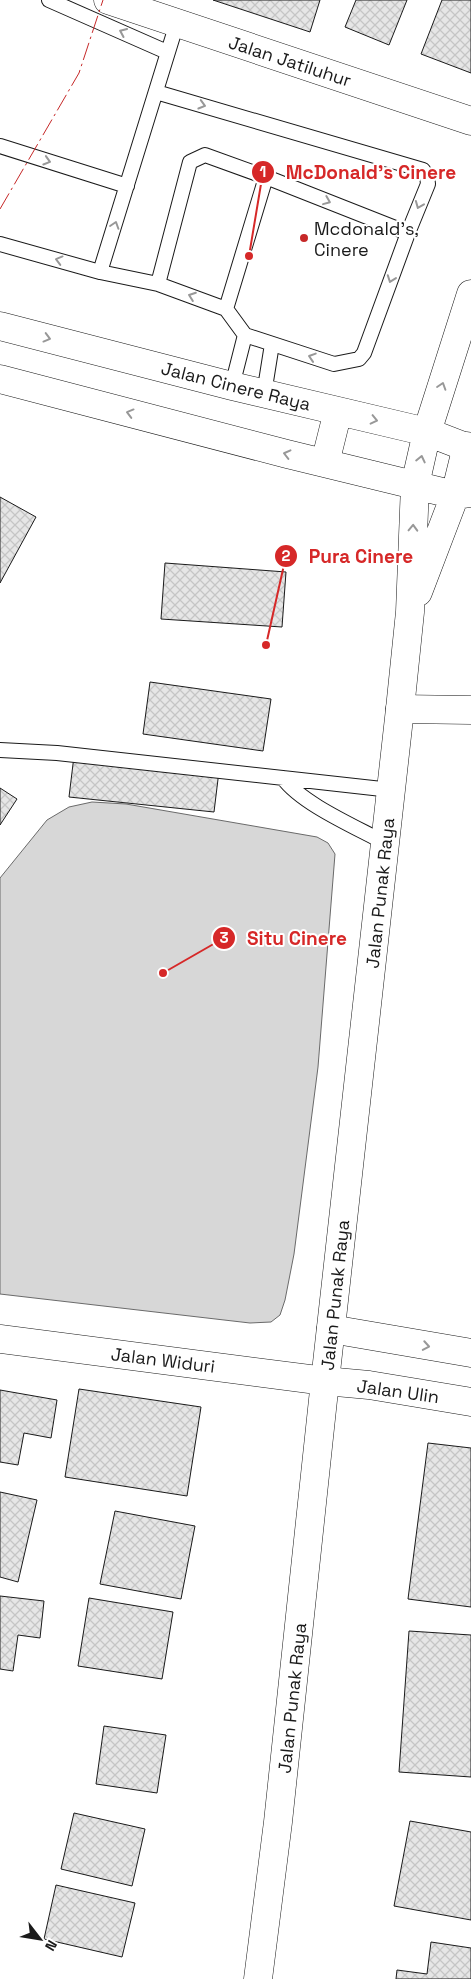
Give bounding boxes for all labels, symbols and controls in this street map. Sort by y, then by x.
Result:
one-way arrow [119,28,128,39]
street label: Jalan Jatiluhur [226,30,355,92]
one-way arrow [198,100,206,110]
one-way arrow [42,155,50,165]
callout: McDonald's Cinere [251,155,466,189]
text: McDonald's Cinere [286,160,456,185]
text: 1 [260,162,266,181]
one-way arrow [322,195,331,205]
one-way arrow [415,200,426,209]
place label: Mcdonald's, Cinere [314,217,419,261]
one-way arrow [109,221,119,230]
marker: Mcdonald's, Cinere [298,232,310,244]
one-way arrow [56,256,64,266]
one-way arrow [387,274,397,282]
one-way arrow [188,292,196,302]
one-way arrow [43,332,52,343]
one-way arrow [308,352,316,362]
street label: Jalan Cinere Raya [159,356,313,416]
one-way arrow [436,382,446,391]
one-way arrow [126,408,134,419]
one-way arrow [370,414,379,425]
one-way arrow [283,449,292,460]
one-way arrow [415,454,426,463]
one-way arrow [408,524,419,532]
callout: Pura Cinere [274,539,423,573]
text: Pura Cinere [309,544,413,569]
text: 2 [282,546,291,565]
street label: Jalan Punak Raya [361,817,399,969]
callout: Situ Cinere [212,921,357,955]
text: Situ Cinere [247,926,347,951]
text: 3 [219,928,229,947]
street label: Jalan Punak Raya [316,1219,354,1371]
one-way arrow [421,1340,430,1350]
street label: Jalan Widuri [110,1342,216,1378]
street label: Jalan Ulin [355,1374,441,1408]
street label: Jalan Punak Raya [273,1622,311,1774]
north arrow [15,1914,65,1964]
text: N [41,1937,61,1954]

